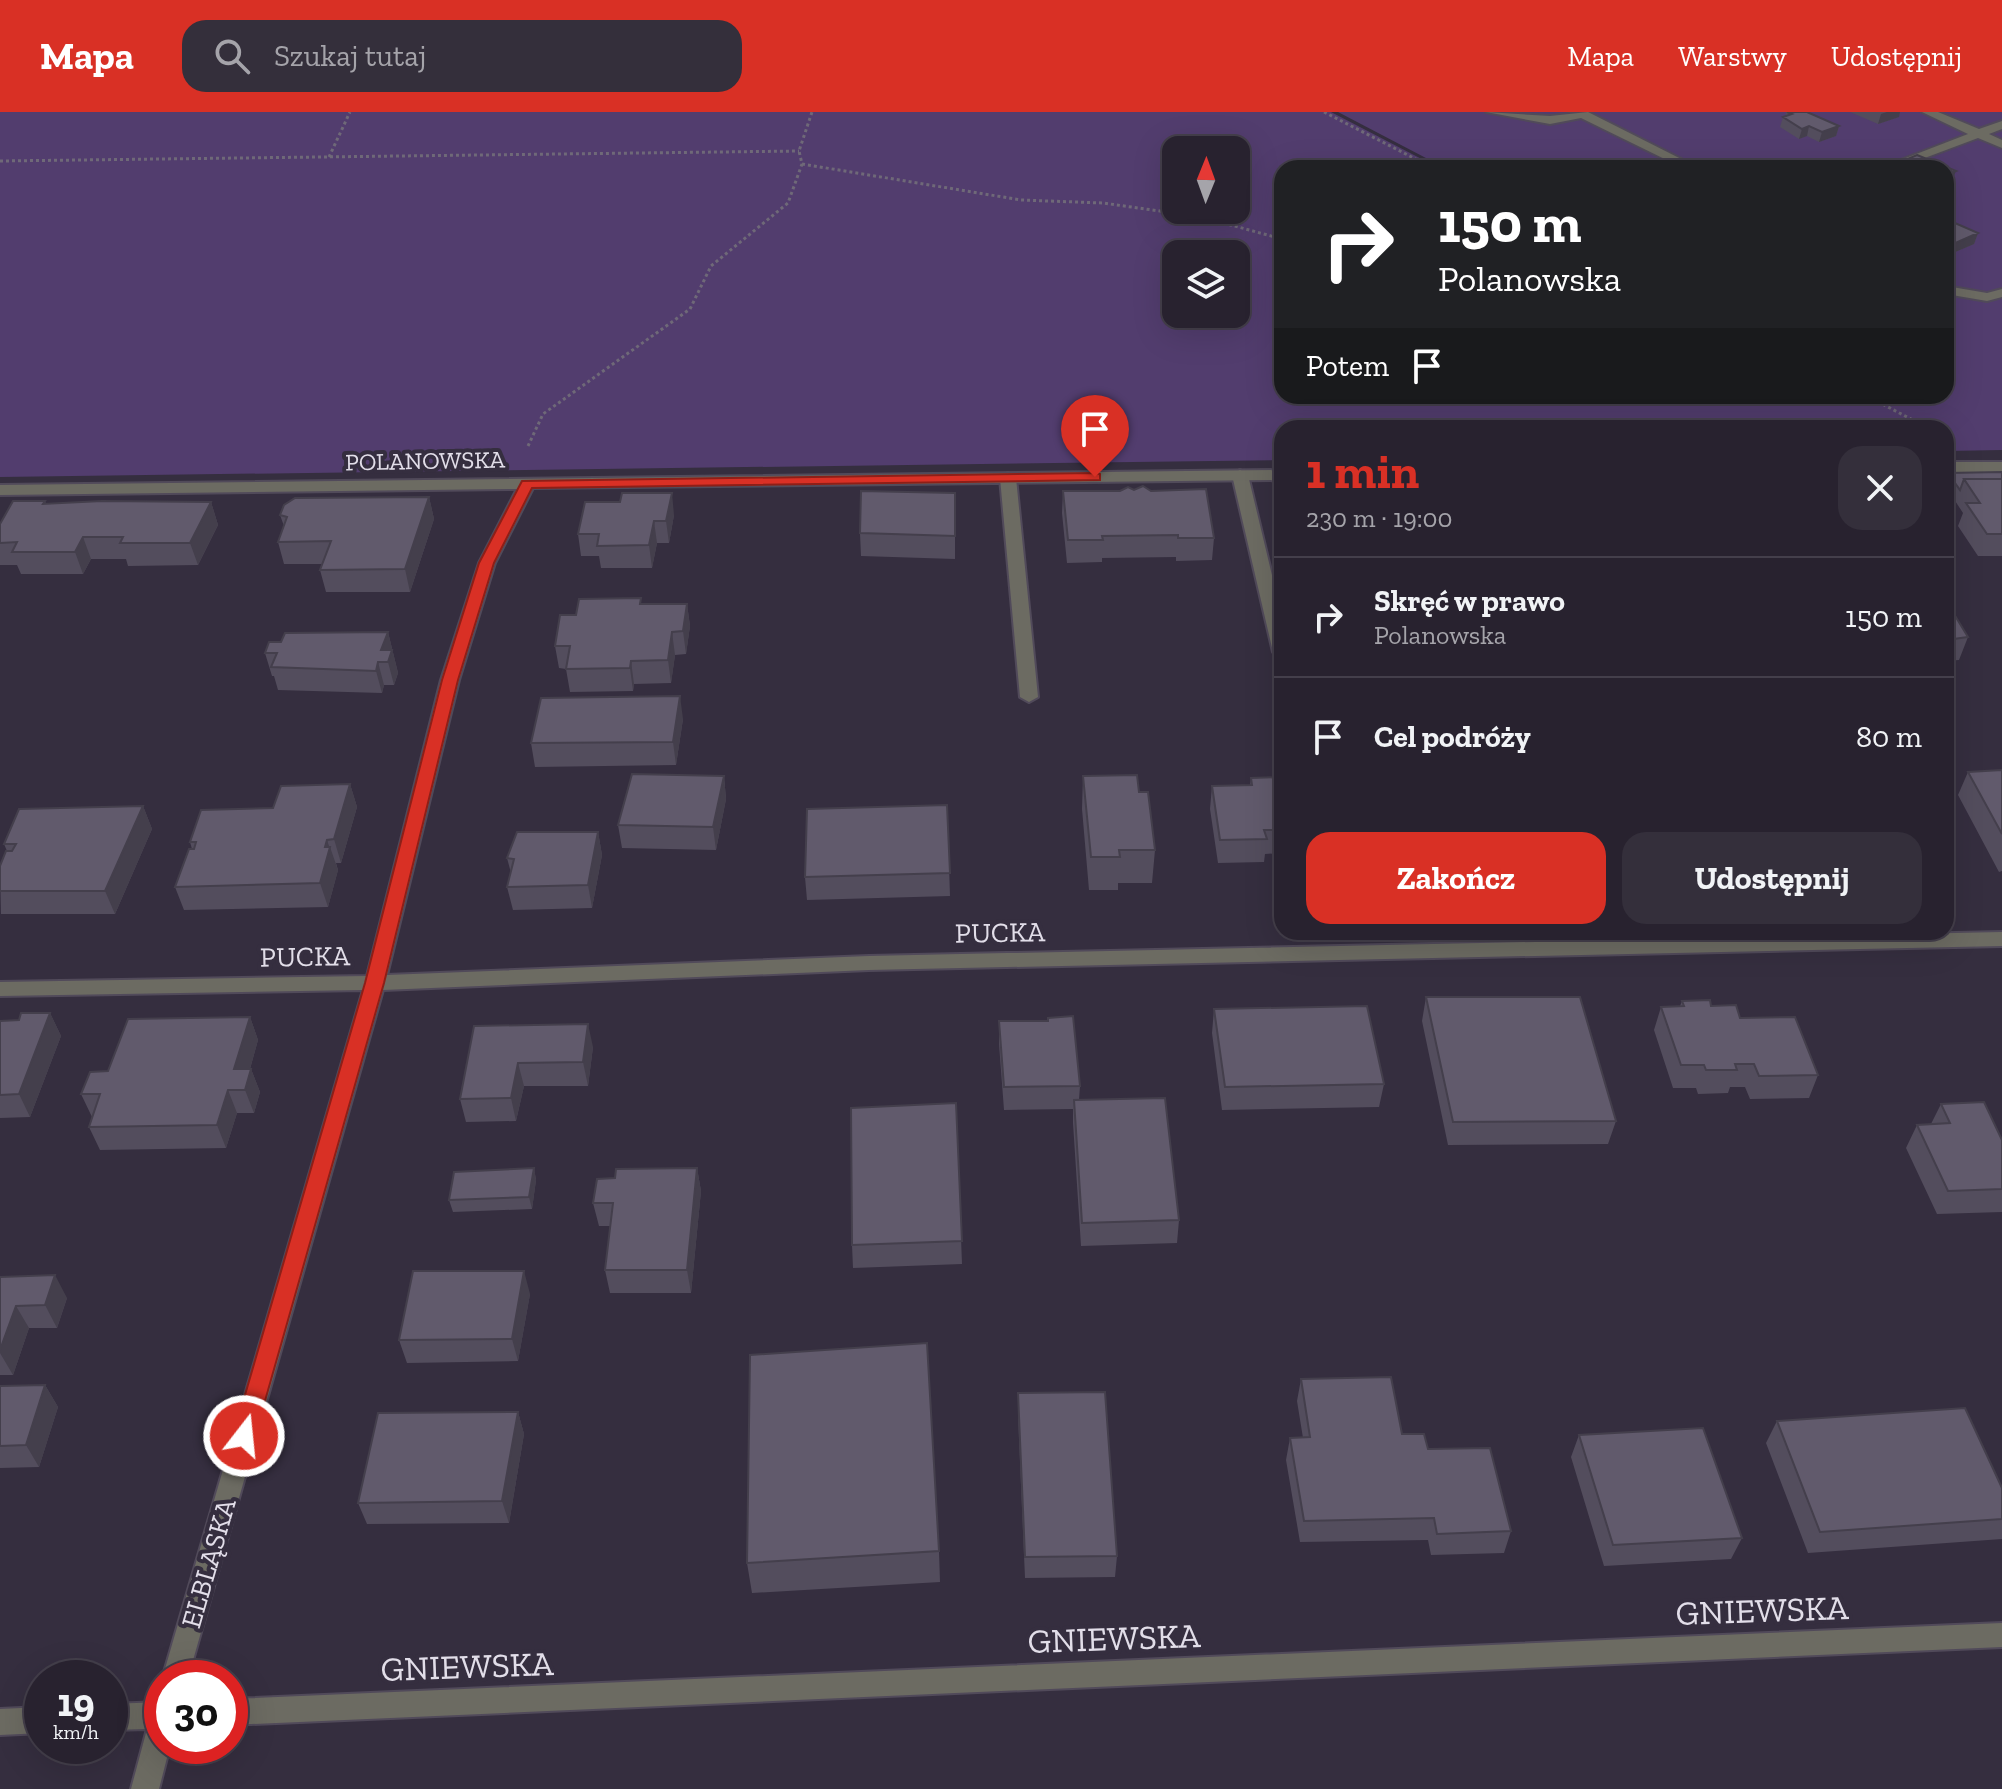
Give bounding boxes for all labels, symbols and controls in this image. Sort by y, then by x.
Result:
search box [182,20,742,92]
text: Mapa [40,33,134,79]
icon: search [210,34,254,78]
text: Szukaj tutaj [274,38,426,74]
text: Mapa [1567,40,1634,73]
text: Warstwy [1678,40,1787,73]
text: Udostępnij [1831,40,1962,73]
north arrow [1162,136,1250,224]
map controls [1162,136,1250,328]
text: 150 m [1438,189,1582,256]
icon: right [1306,192,1410,296]
button: layers [1162,240,1250,328]
text: Polanowska [1438,257,1621,300]
icon: arrive [1405,344,1449,388]
text: Potem [1306,348,1389,384]
pin [1061,395,1129,477]
icon: arrive [1073,407,1117,451]
text: 1 min [1306,443,1419,500]
street label: POLANOWSKA [345,445,506,476]
button: close [1838,446,1922,530]
text: 230 m · 19:00 [1306,502,1453,534]
text: Skręć w prawo [1374,583,1565,619]
icon: right [1306,595,1350,639]
text: 150 m [1845,599,1922,635]
text: Polanowska [1374,619,1506,651]
icon: arrive [1306,715,1350,759]
text: Cel podróży [1374,719,1531,755]
text: 80 m [1856,719,1922,755]
button: Zakończ [1306,832,1606,924]
button: Udostępnij [1622,832,1922,924]
street label: PUCKA [955,915,1046,950]
street label: PUCKA [260,939,351,974]
position arrow [202,1394,286,1478]
street label: ELBLĄSKA [174,1494,243,1632]
street label: GNIEWSKA [1675,1587,1850,1634]
street label: GNIEWSKA [1027,1615,1202,1662]
street label: GNIEWSKA [380,1643,555,1690]
speed limit sign: 30 [144,1660,248,1764]
text: 19 [57,1678,95,1726]
text: km/h [53,1720,99,1744]

